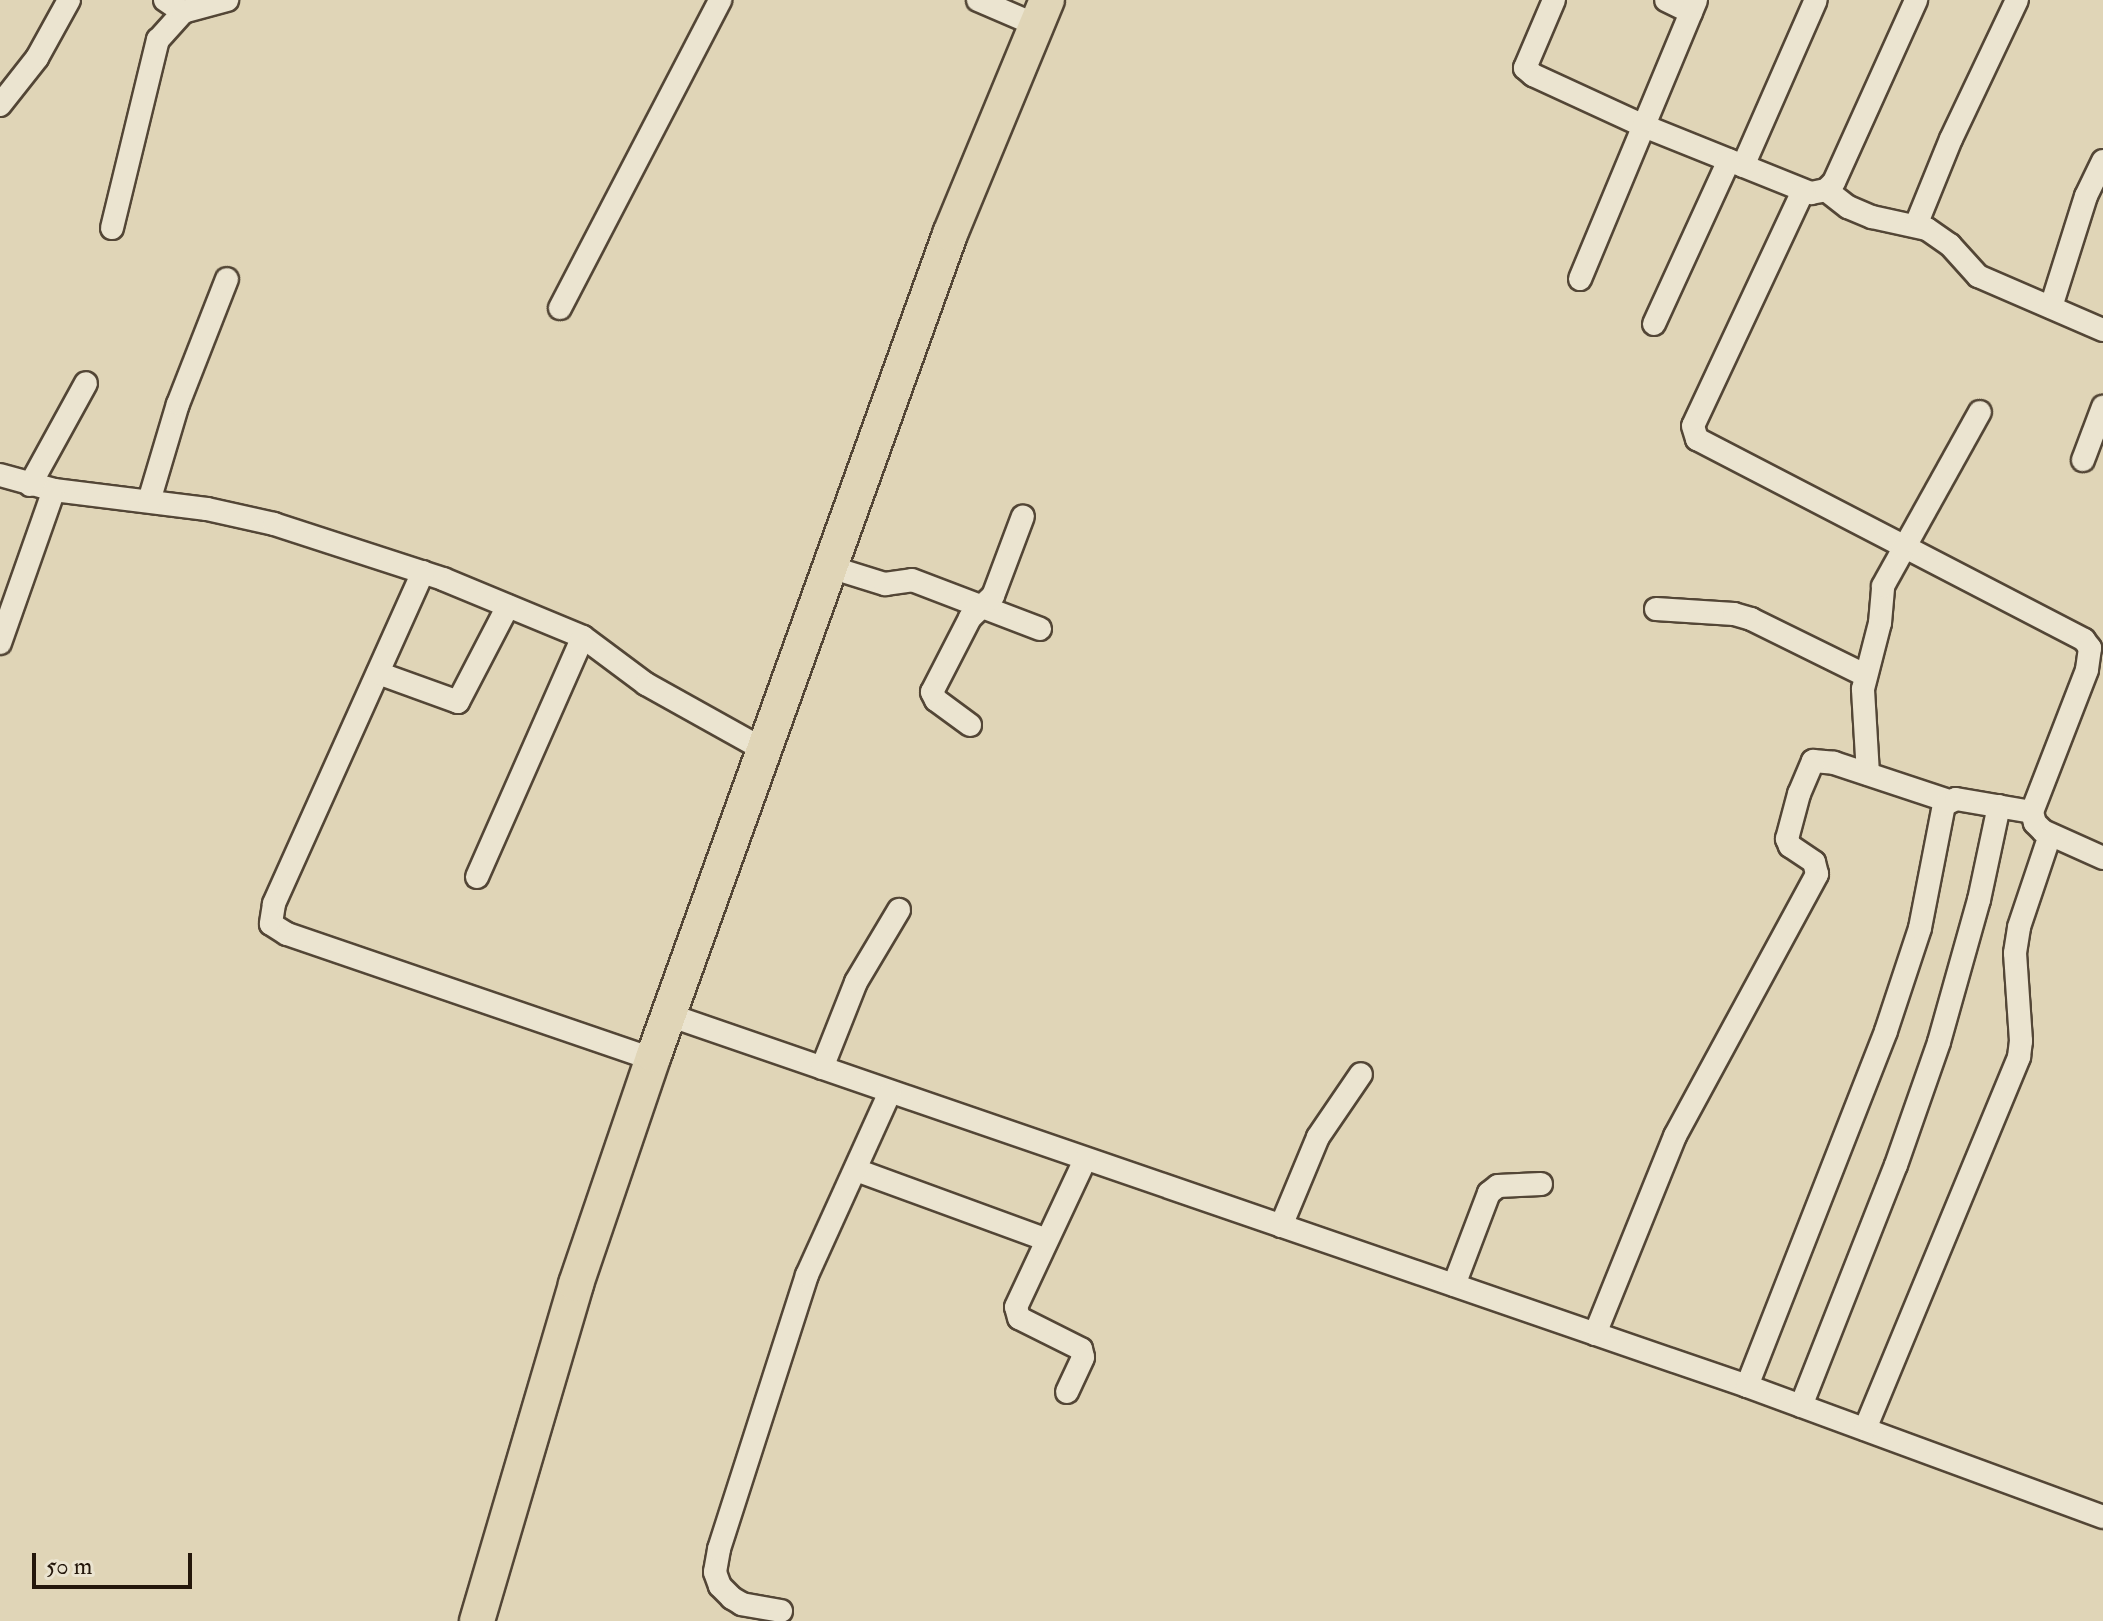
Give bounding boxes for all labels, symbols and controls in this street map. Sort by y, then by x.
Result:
scale bar [36,1537,196,1587]
text: 50 m [46,1551,92,1582]

